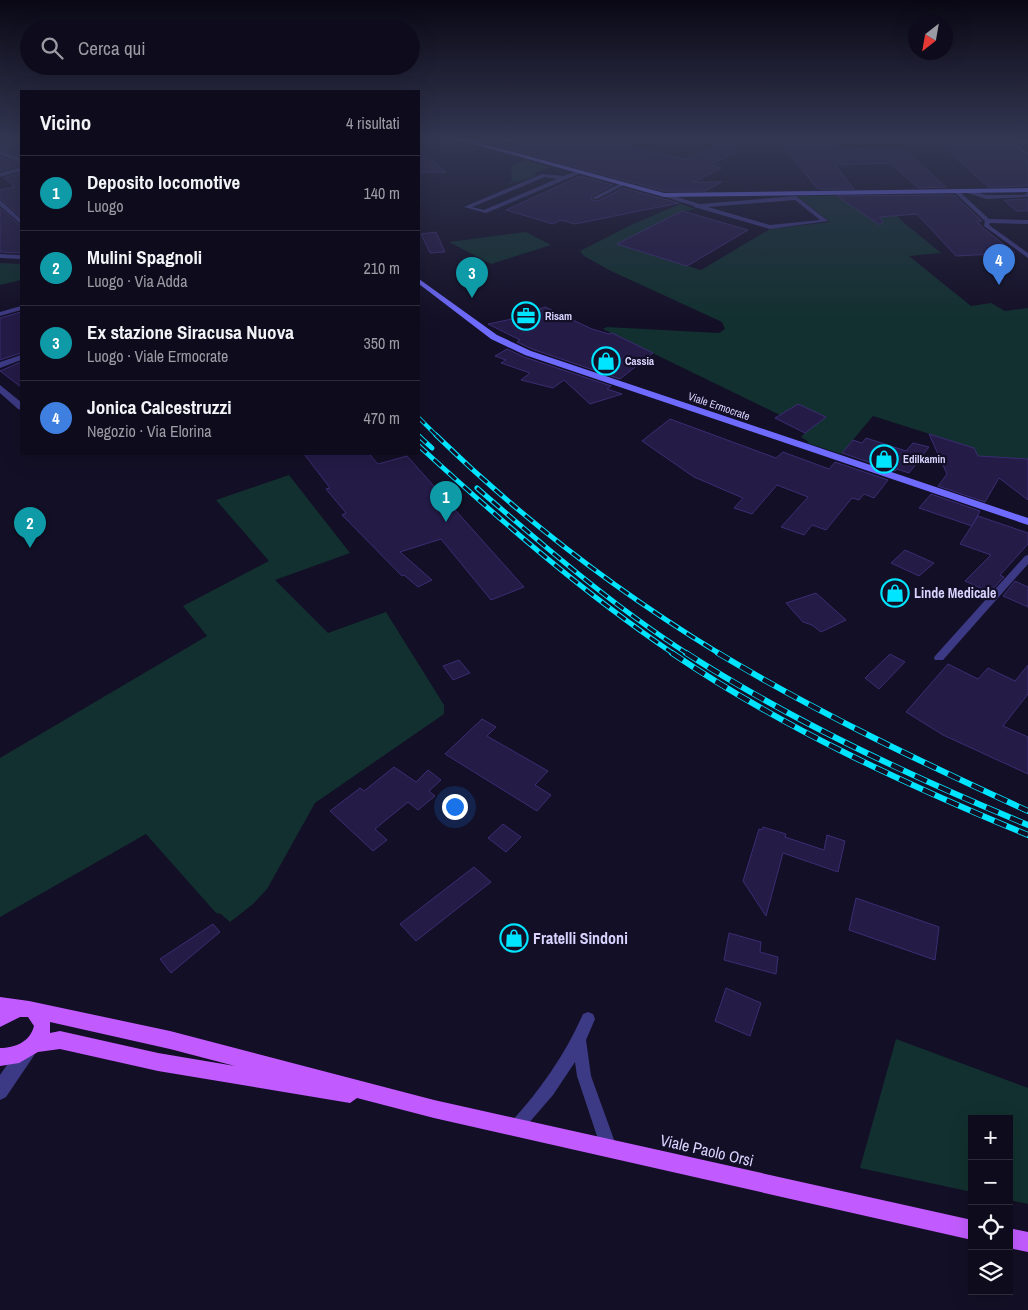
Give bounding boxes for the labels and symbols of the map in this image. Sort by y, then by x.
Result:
north arrow [908,15,953,60]
pin: 4 [983,244,1015,285]
pin: 3 [456,257,488,298]
office icon: Risam [511,301,541,331]
place label: Risam [545,309,572,323]
shop icon: Cassia [591,346,621,376]
place label: Cassia [625,354,654,368]
street label: Viale Ermocrate [686,389,752,423]
shop icon: Edilkamin [869,444,899,474]
place label: Edilkamin [903,452,946,466]
pin: 1 [430,481,462,522]
pin: 2 [14,507,46,548]
shop icon: Linde Medicale [880,578,910,608]
place label: Linde Medicale [914,584,996,602]
your location [442,794,468,820]
shop icon: Fratelli Sindoni [499,923,529,953]
place label: Fratelli Sindoni [533,927,628,949]
street label: Viale Paolo Orsi [658,1129,756,1171]

